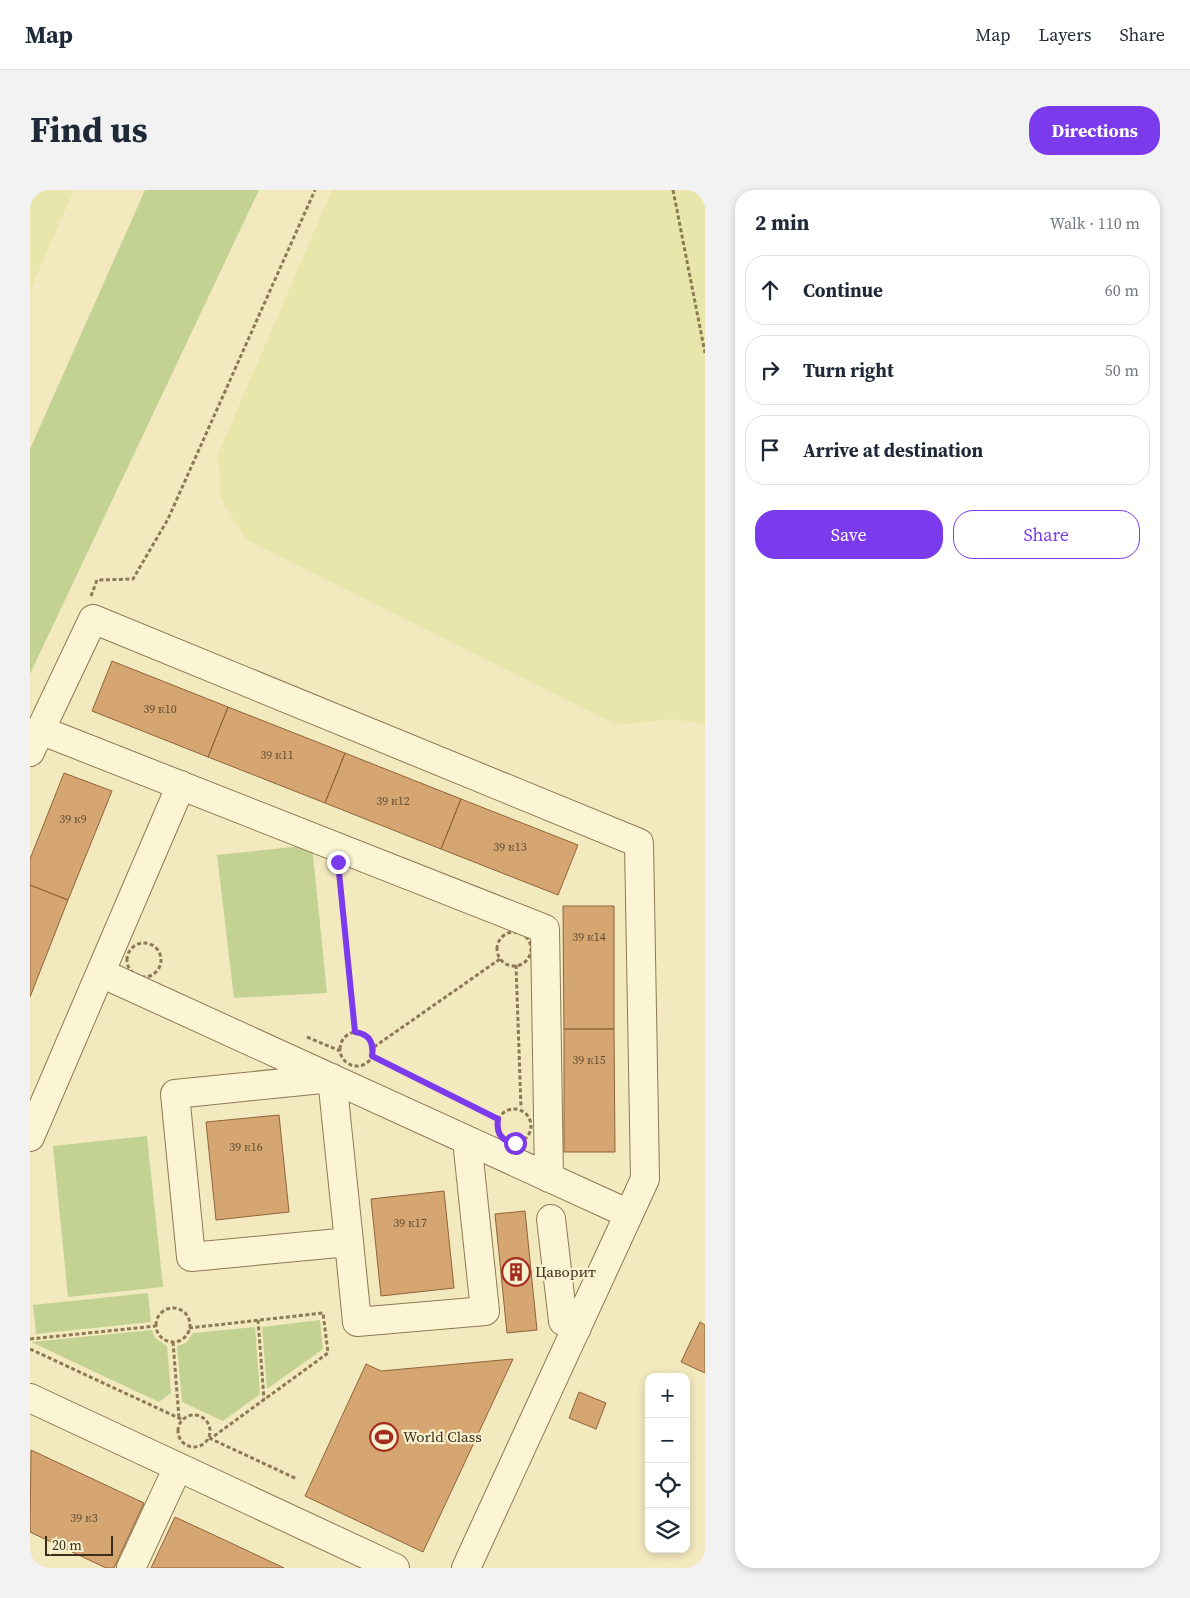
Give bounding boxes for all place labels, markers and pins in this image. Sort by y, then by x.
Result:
building icon: Цаворит [501,1257,531,1287]
place label: Цаворит [535,1261,596,1282]
sports icon: World Class [369,1422,399,1452]
place label: World Class [403,1426,482,1447]

